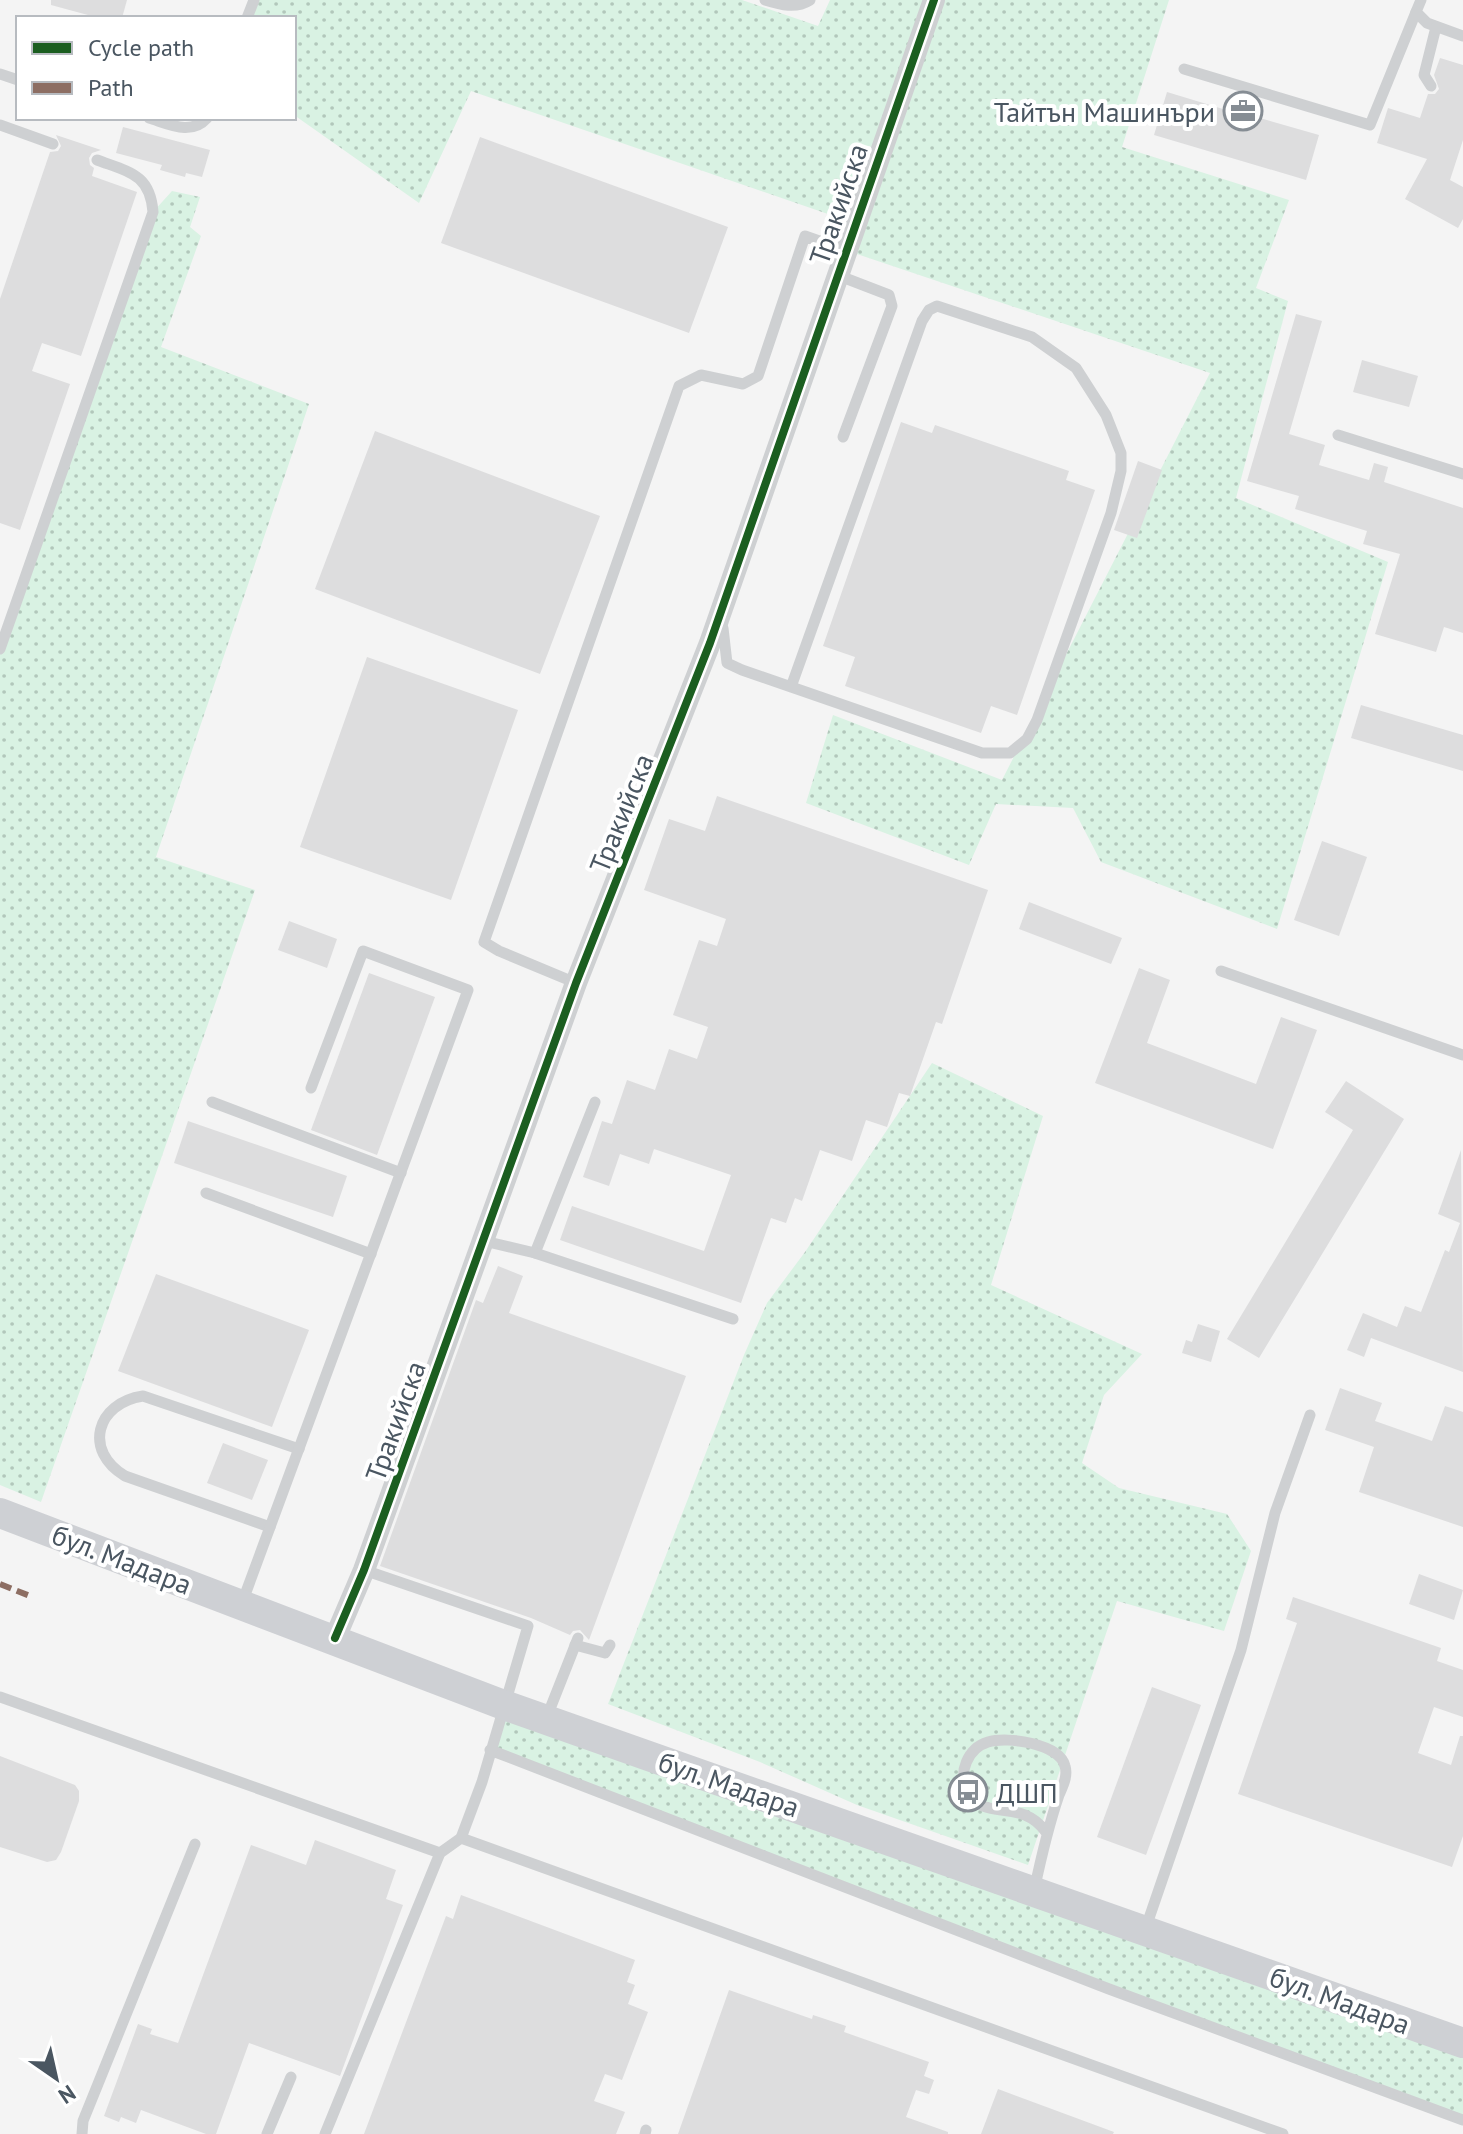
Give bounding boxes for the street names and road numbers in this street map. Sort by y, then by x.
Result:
street label: Тракийска [800,139,876,269]
street label: Тракийска [580,748,662,878]
street label: Тракийска [356,1356,434,1486]
street label: бул. Мадара [47,1515,197,1603]
street label: бул. Мадара [654,1743,804,1825]
street label: бул. Мадара [1265,1958,1415,2042]

